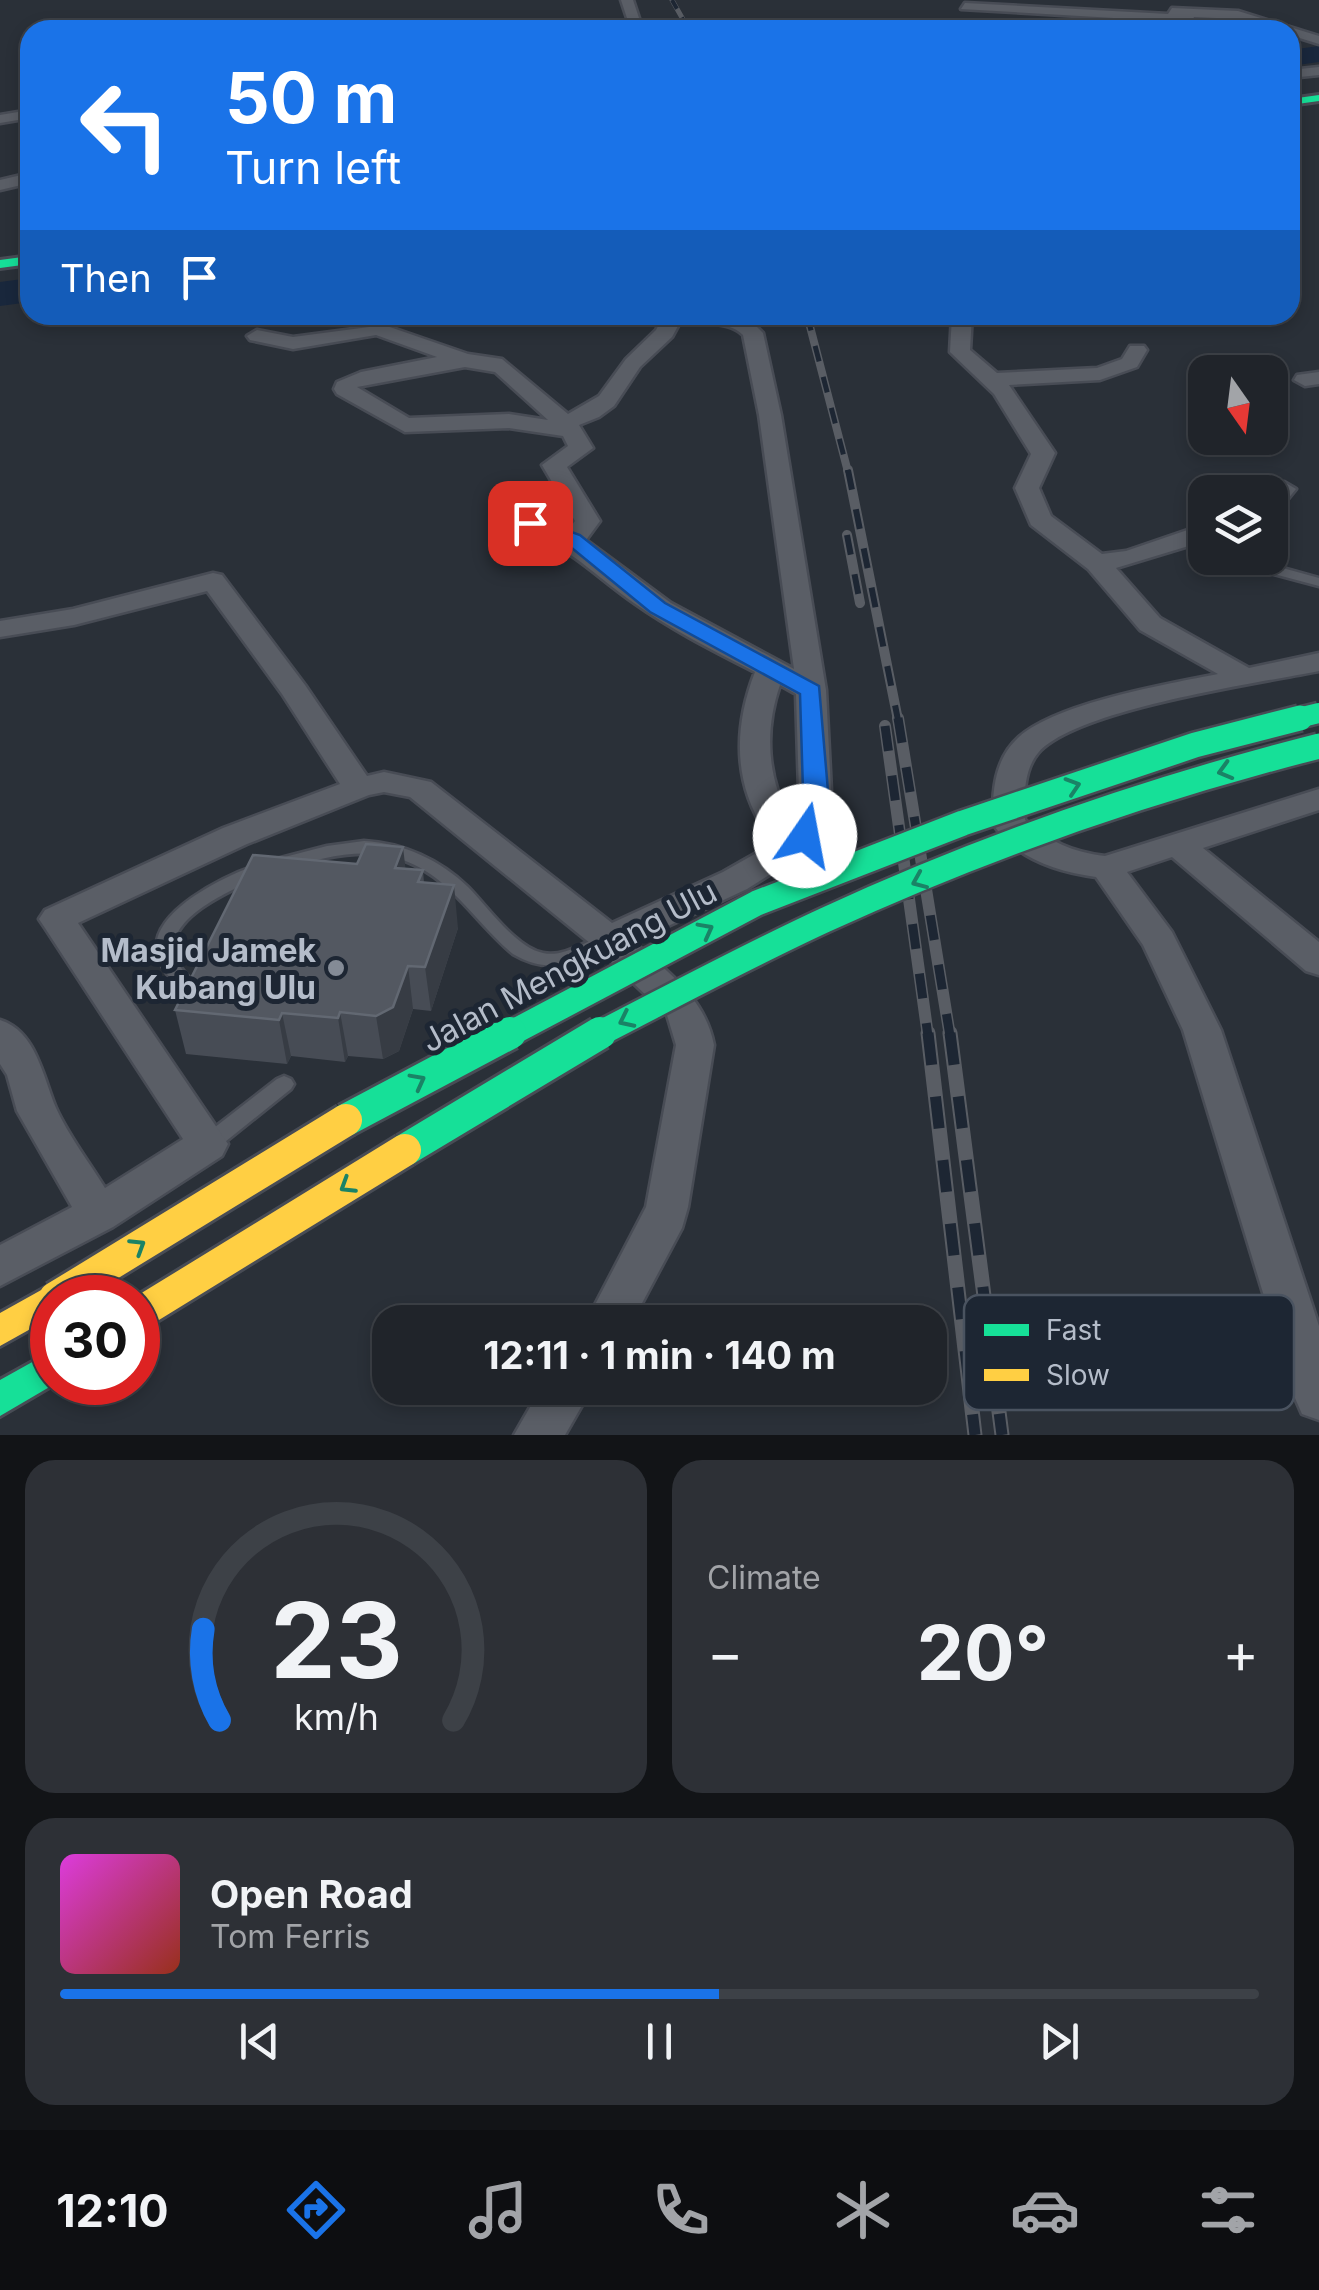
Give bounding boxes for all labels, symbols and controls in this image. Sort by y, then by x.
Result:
text: 50 m [225,55,397,140]
icon: left [60,60,190,190]
text: Turn left [225,140,401,195]
icon: arrive [172,250,227,305]
text: Then [60,255,152,301]
north arrow [1188,355,1288,455]
map controls [1188,355,1288,575]
button: layers [1188,475,1288,575]
pin [488,481,573,566]
icon: arrive [503,496,558,551]
one-way arrow [1217,759,1234,780]
one-way arrow [1063,777,1081,798]
position arrow [753,784,857,888]
one-way arrow [911,869,929,889]
street label: Jalan Mengkuang Ulu [415,872,723,1060]
one-way arrow [695,923,713,942]
place label: Masjid Jamek Kubang Ulu [100,931,316,1007]
marker: Masjid Jamek Kubang Ulu [325,957,347,979]
one-way arrow [618,1008,636,1027]
one-way arrow [408,1074,426,1094]
one-way arrow [339,1174,357,1193]
one-way arrow [127,1240,145,1259]
speed limit sign: 30 [30,1275,160,1405]
legend [964,1295,1294,1410]
text: Fast [1046,1313,1102,1347]
text: 12:11 · 1 min · 140 m [483,1332,836,1378]
text: Slow [1046,1358,1110,1392]
text: Climate [707,1558,821,1597]
text: 23 [270,1577,402,1703]
text: 20° [917,1607,1049,1698]
text: − [707,1620,743,1686]
text: + [1223,1620,1259,1686]
text: km/h [294,1695,378,1739]
text: Open Road [210,1871,413,1917]
text: Tom Ferris [210,1917,370,1956]
icon: previous [232,2014,287,2069]
icon: pause [632,2014,687,2069]
icon: next [1032,2014,1087,2069]
icon: directions [281,2175,351,2245]
icon: music [463,2175,533,2245]
icon: phone [646,2175,716,2245]
icon: climate [828,2175,898,2245]
icon: car [1010,2175,1080,2245]
icon: filters [1193,2175,1263,2245]
text: 12:10 [56,2183,169,2238]

